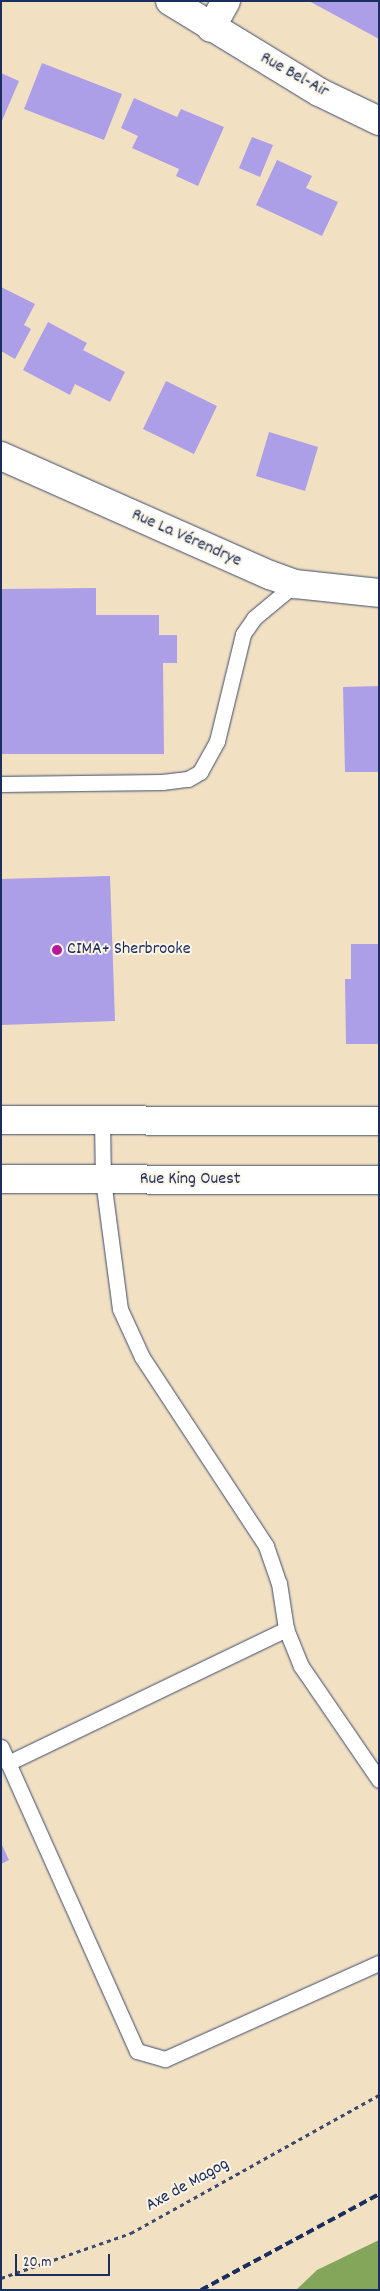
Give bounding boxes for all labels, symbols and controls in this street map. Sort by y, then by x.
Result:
street label: Rue Bel-Air [256,48,332,104]
street label: Rue La Vérendrye [128,505,244,573]
place label: CIMA+ Sherbrooke [67,939,191,961]
marker: CIMA+ Sherbrooke [51,944,63,956]
street label: Rue King Ouest [140,1169,240,1191]
street label: Axe de Magog [143,2154,233,2218]
scale bar [18,2244,112,2276]
text: 20 m [23,2252,51,2274]

